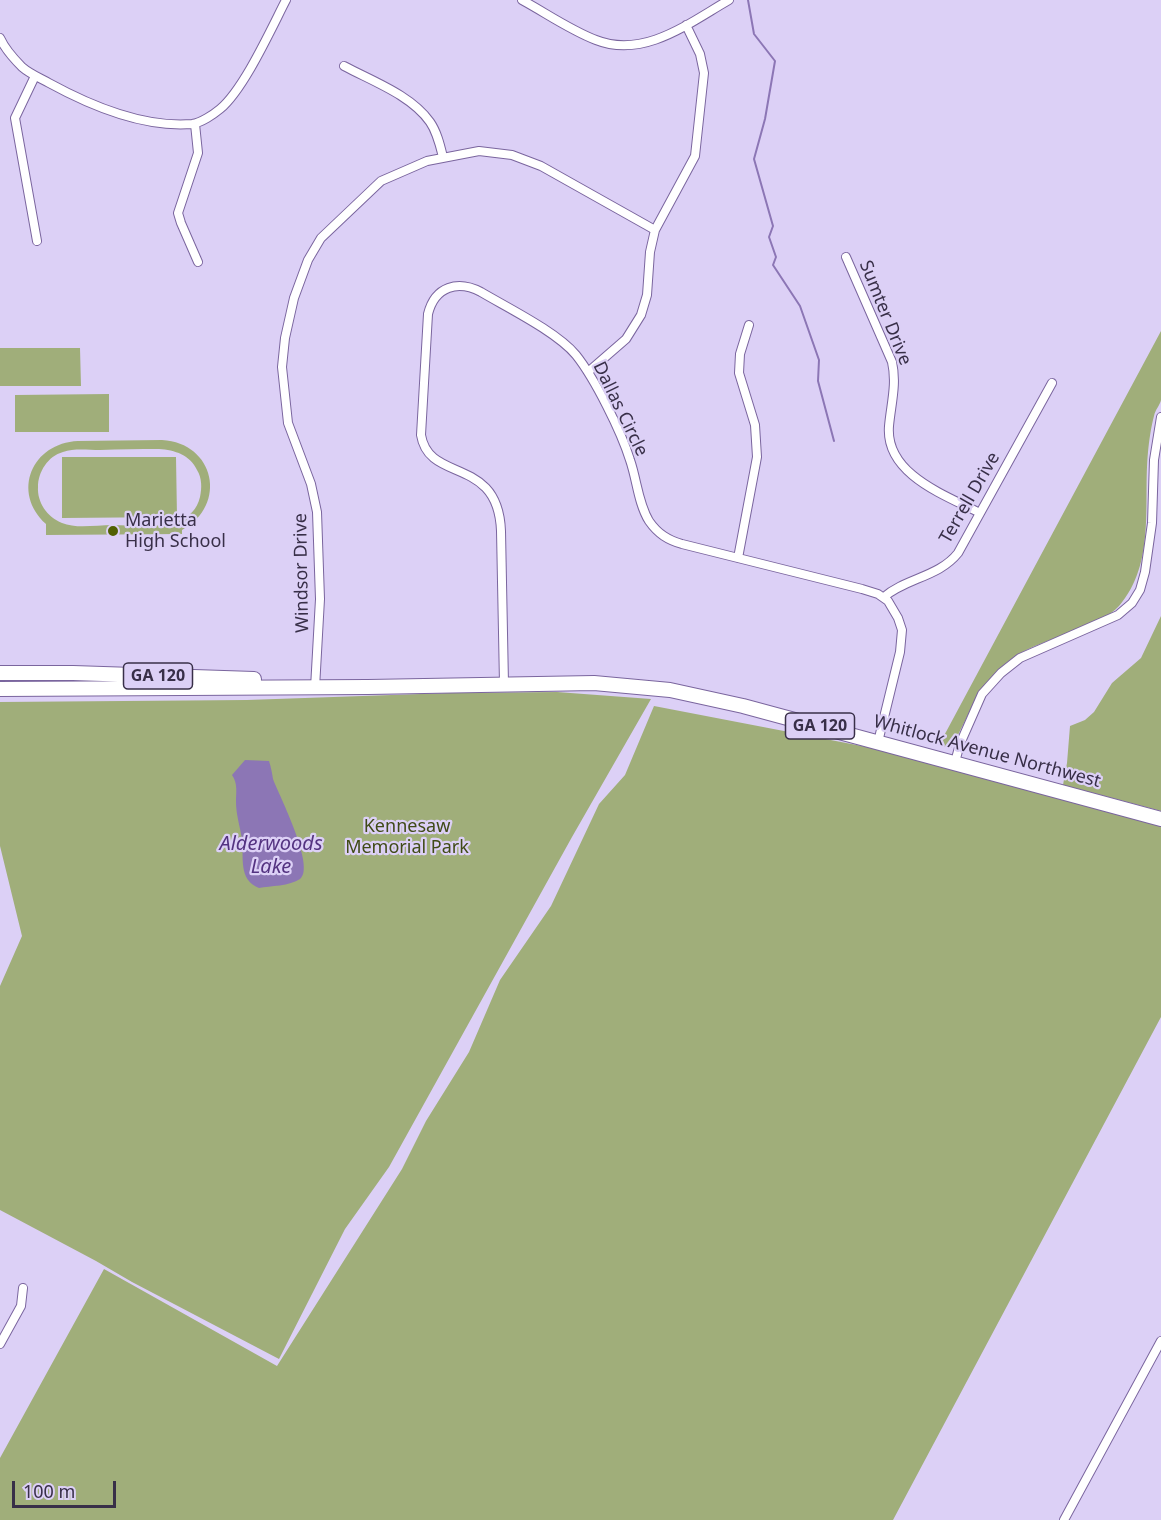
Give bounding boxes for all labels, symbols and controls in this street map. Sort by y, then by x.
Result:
street label: Sumter Drive [854,257,916,369]
street label: Dallas Circle [588,358,652,460]
street label: Terrell Drive [935,448,1005,548]
place label: Marietta High School [125,510,226,552]
street label: Windsor Drive [290,513,314,633]
marker: Marietta High School [106,524,120,538]
road number: GA 120 [124,663,192,689]
street label: Whitlock Avenue Northwest [871,711,1103,793]
road number: GA 120 [786,713,854,739]
park label: Kennesaw Memorial Park [345,816,469,858]
water label: Alderwoods Lake [219,832,323,879]
scale bar [15,1469,118,1507]
text: 100 m [23,1479,75,1503]

